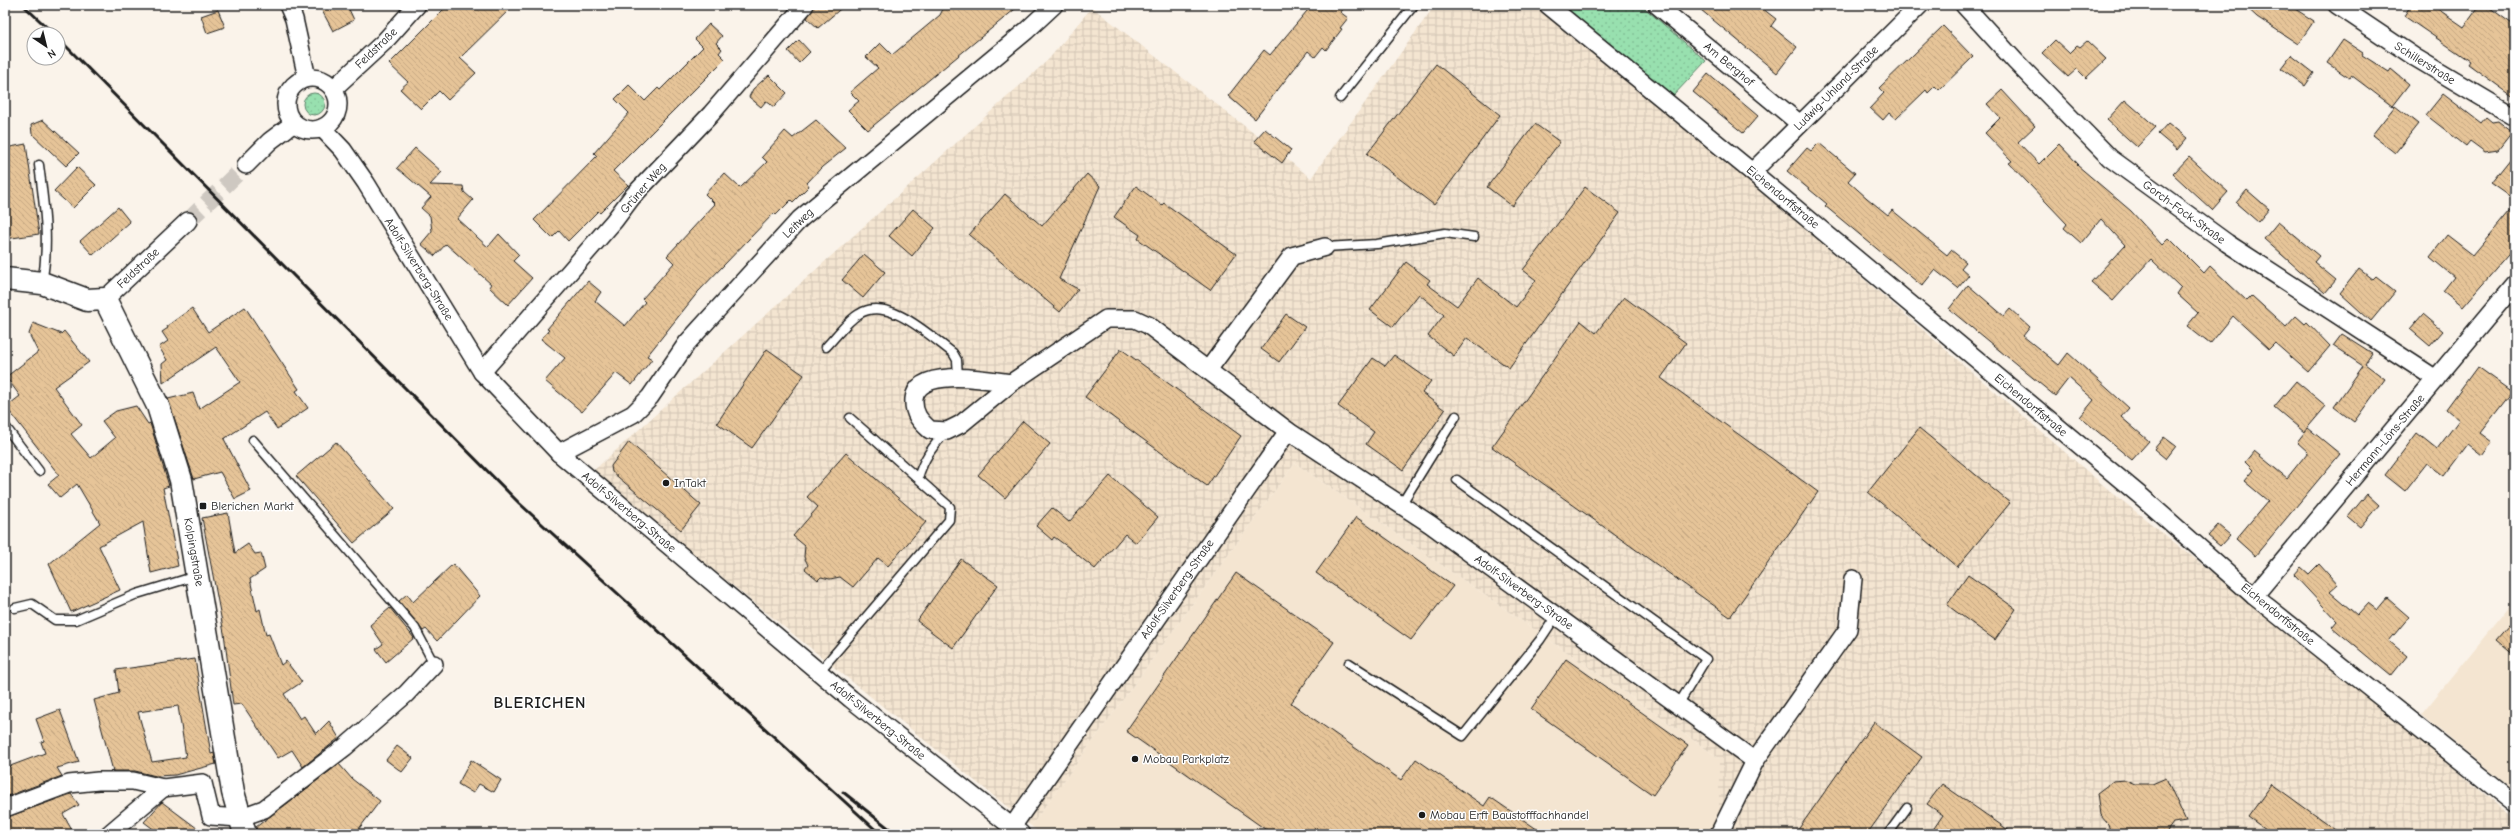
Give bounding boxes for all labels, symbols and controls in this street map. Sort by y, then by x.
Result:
street label: Feldstraße [352,25,400,71]
north arrow [26,26,66,66]
street label: Am Berghof [1701,39,1757,89]
street label: Schillerstraße [2392,39,2458,87]
street label: Ludwig-Uhland-Straße [1791,43,1881,133]
text: N [45,46,58,61]
street label: Grüner Weg [617,160,669,216]
street label: Eichendorffstraße [1744,163,1822,231]
street label: Gorch-Fock-Straße [2140,177,2228,247]
street label: Leitweg [780,205,816,241]
street label: Adolf-Silverberg-Straße [382,215,456,323]
street label: Feldstraße [114,245,162,291]
street label: Eichendorffstraße [1992,371,2070,439]
street label: Hermann-Löns-Straße [2343,391,2427,489]
street label: Adolf-Silverberg-Straße [579,469,679,555]
place label: InTakt [674,476,706,490]
marker: InTakt [661,478,671,488]
place label: Blerichen Markt [211,499,294,513]
marker: Blerichen Markt [198,501,208,511]
street label: Kolpingstraße [181,517,207,587]
street label: Adolf-Silverberg-Straße [1137,537,1217,641]
street label: Adolf-Silverberg-Straße [1472,552,1576,632]
street label: Eichendorffstraße [2238,580,2318,648]
street label: Adolf-Silverberg-Straße [828,677,928,763]
district label: BLERICHEN [494,694,586,712]
place label: Mobau Parkplatz [1143,752,1230,766]
marker: Mobau Parkplatz [1130,754,1140,764]
place label: Mobau Erft Baustofffachhandel [1430,808,1589,822]
marker: Mobau Erft Baustofffachhandel [1417,810,1427,820]

